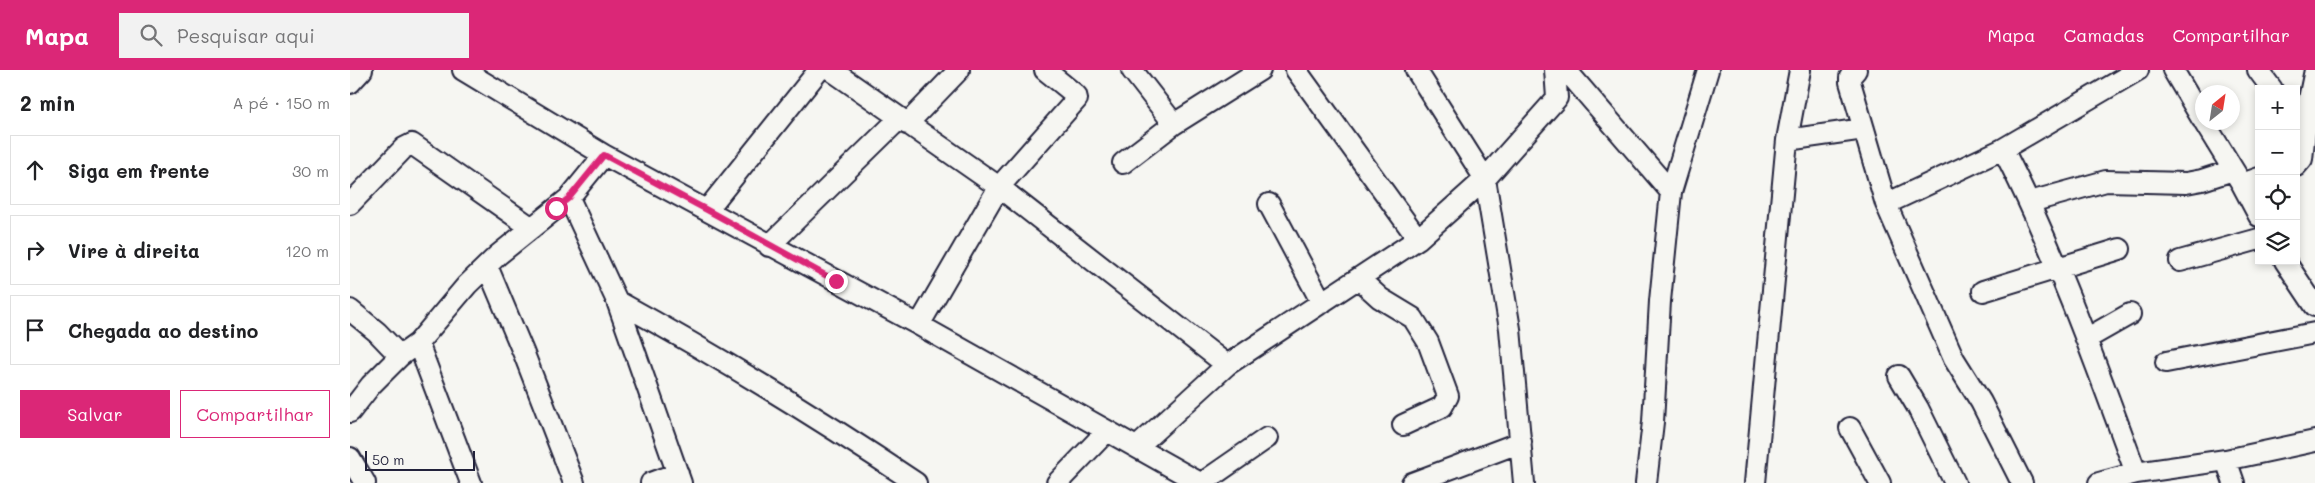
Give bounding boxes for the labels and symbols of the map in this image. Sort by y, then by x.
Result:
north arrow [2195,85,2240,130]
route start [545,197,568,220]
route end [825,270,848,293]
scale bar [365,448,475,471]

